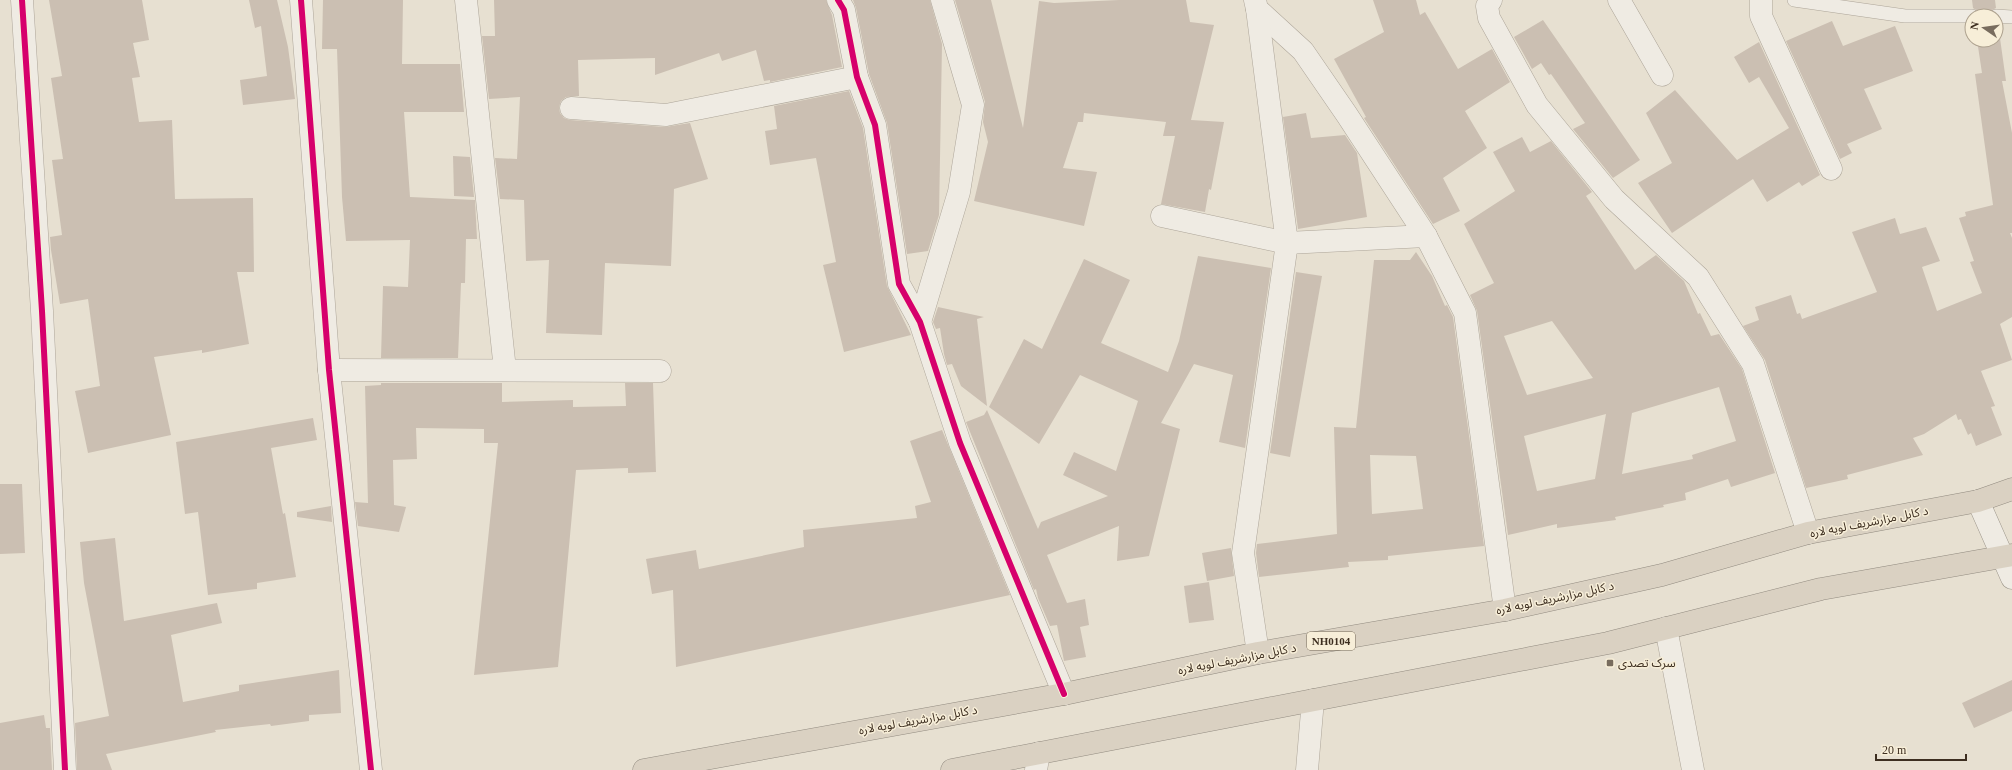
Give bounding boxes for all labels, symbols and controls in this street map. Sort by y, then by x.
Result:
north arrow [1964,8,2004,48]
text: N [1968,20,1981,31]
street label: د کابل مزارشریف لویه لاره [1809,504,1930,540]
street label: د کابل مزارشریف لویه لاره [1495,579,1616,617]
road number: NH0104 [1307,632,1355,650]
street label: د کابل مزارشریف لویه لاره [1177,641,1298,677]
place label: سرک تصدی [1618,656,1676,670]
marker: سرک تصدی [1605,658,1615,668]
street label: د کابل مزارشریف لویه لاره [858,703,979,737]
scale bar [1876,736,1966,762]
text: 20 m [1882,743,1907,757]

